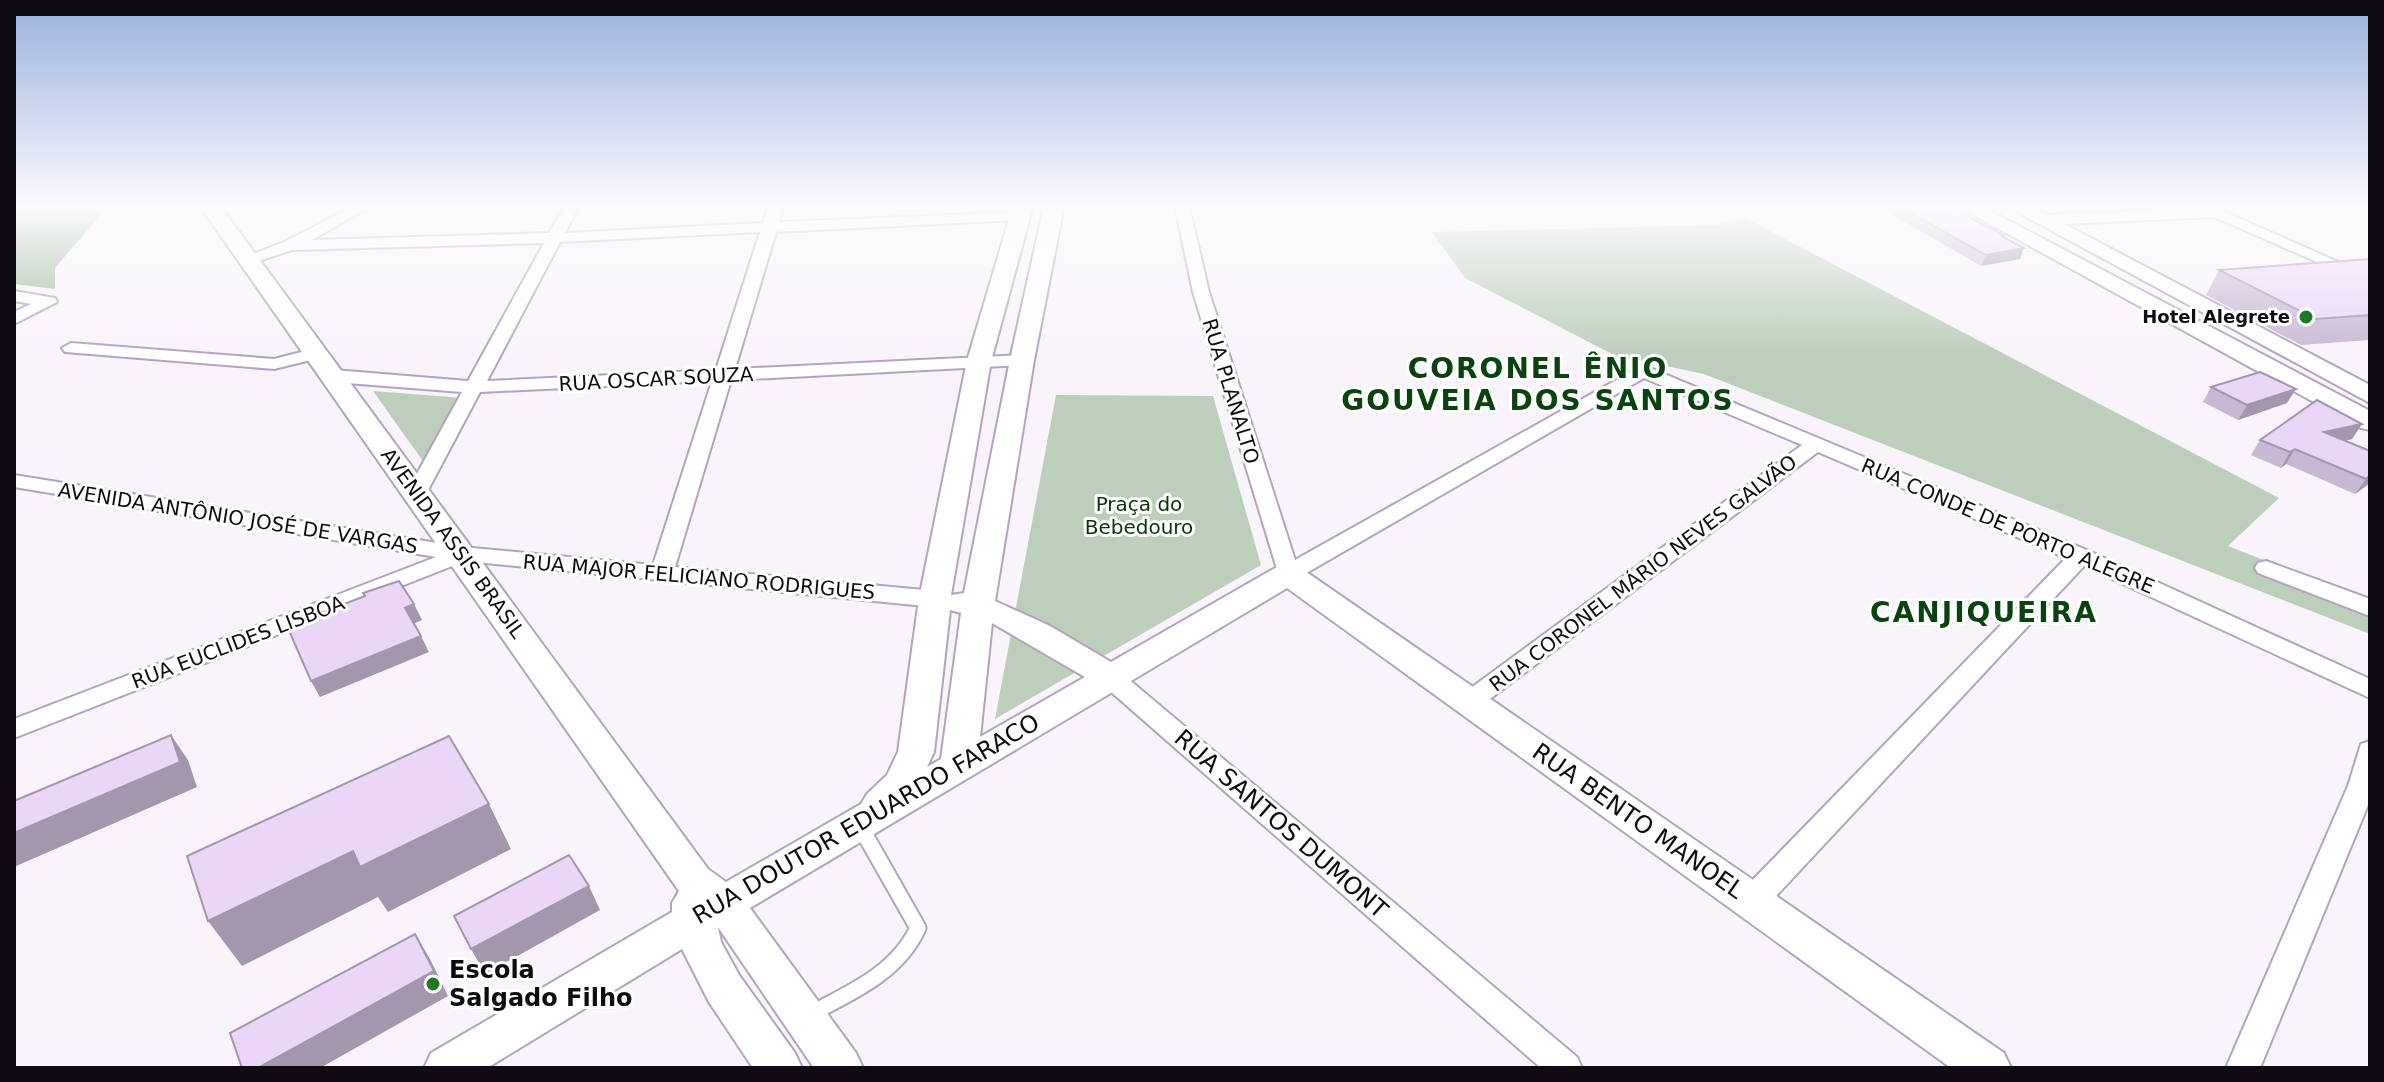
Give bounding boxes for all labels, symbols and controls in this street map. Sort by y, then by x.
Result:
place label: Hotel Alegrete [2142,306,2290,327]
marker: Hotel Alegrete [2297,308,2315,326]
street label: RUA PLANALTO [1197,315,1265,467]
district label: CORONEL ÊNIO GOUVEIA DOS SANTOS [1341,351,1735,417]
street label: RUA OSCAR SOUZA [558,362,754,396]
street label: AVENIDA ASSIS BRASIL [376,443,530,643]
street label: RUA CORONEL MÁRIO NEVES GALVÃO [1485,450,1801,696]
street label: RUA CONDE DE PORTO ALEGRE [1858,453,2158,599]
street label: AVENIDA ANTÔNIO JOSÉ DE VARGAS [56,478,420,558]
park label: Praça do Bebedouro [1085,492,1193,539]
street label: RUA MAJOR FELICIANO RODRIGUES [522,550,876,604]
street label: RUA EUCLIDES LISBOA [128,590,348,694]
district label: CANJIQUEIRA [1870,596,2098,629]
street label: RUA DOUTOR EDUARDO FARACO [688,708,1044,930]
street label: RUA SANTOS DUMONT [1169,724,1393,924]
street label: RUA BENTO MANOEL [1527,737,1750,905]
place label: Escola Salgado Filho [449,956,633,1012]
marker: Escola Salgado Filho [424,975,442,993]

